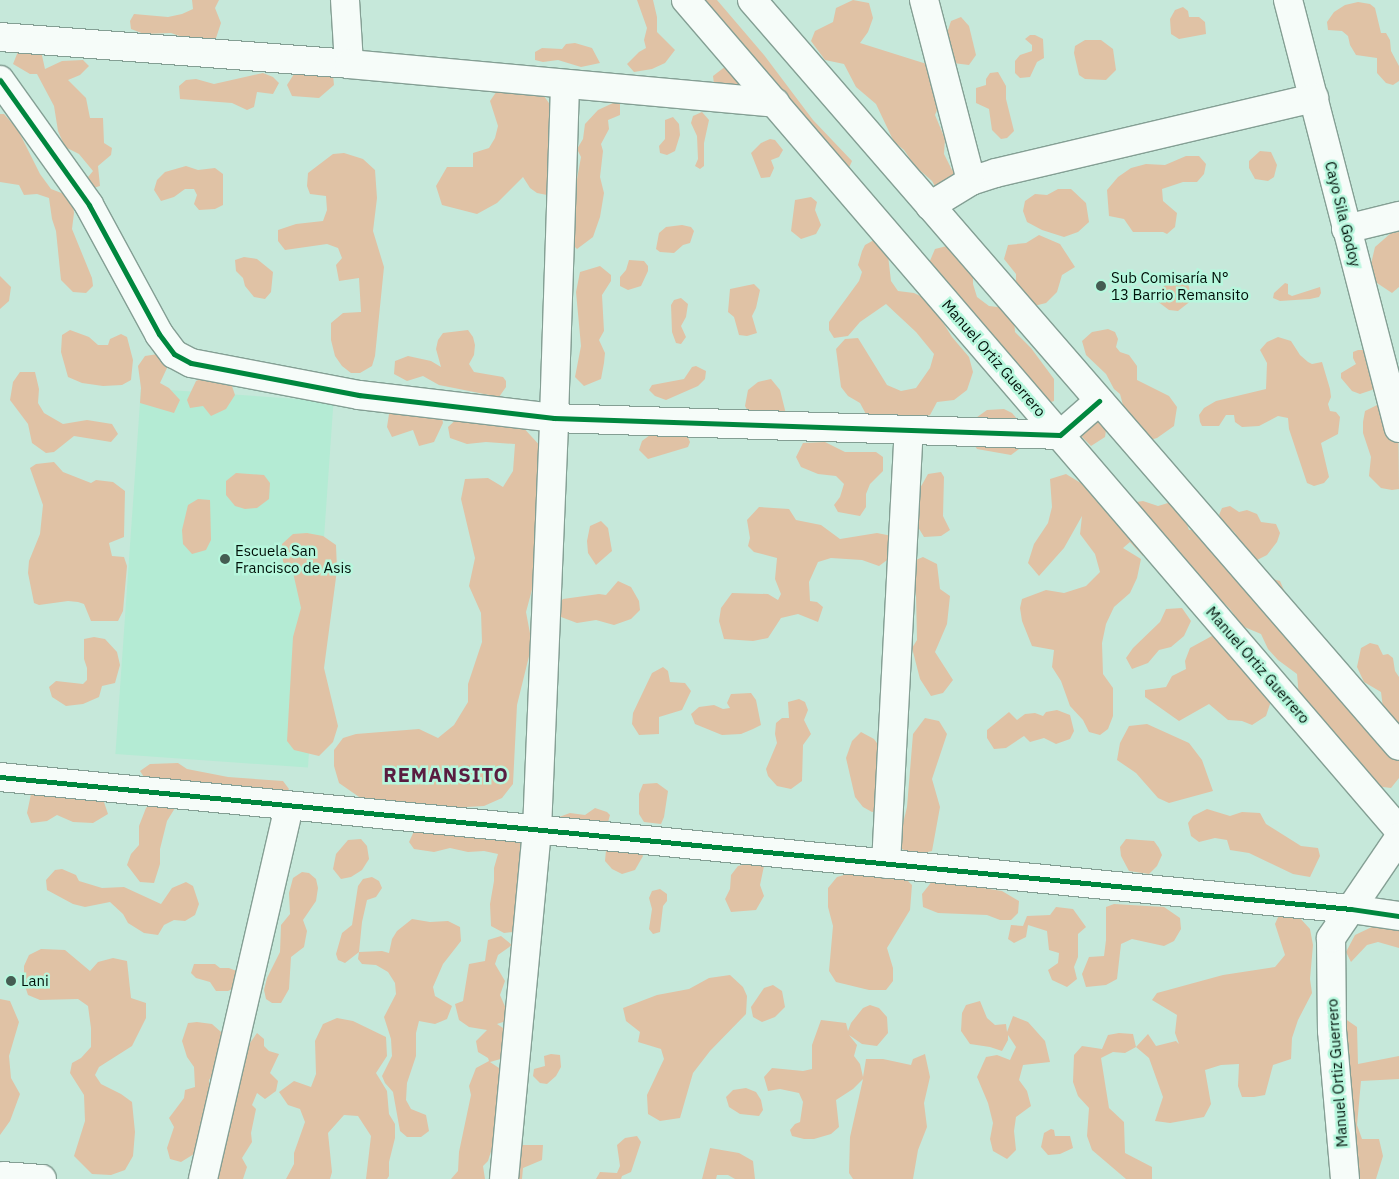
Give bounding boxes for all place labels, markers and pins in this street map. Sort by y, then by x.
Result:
place label: Sub Comisaría N° 13 Barrio Remansito [1111,268,1249,303]
marker: Sub Comisaría N° 13 Barrio Remansito [1095,280,1107,292]
place label: Escuela San Francisco de Asis [235,541,352,576]
marker: Escuela San Francisco de Asis [219,553,231,565]
place label: Lani [21,972,49,990]
marker: Lani [5,975,17,987]

